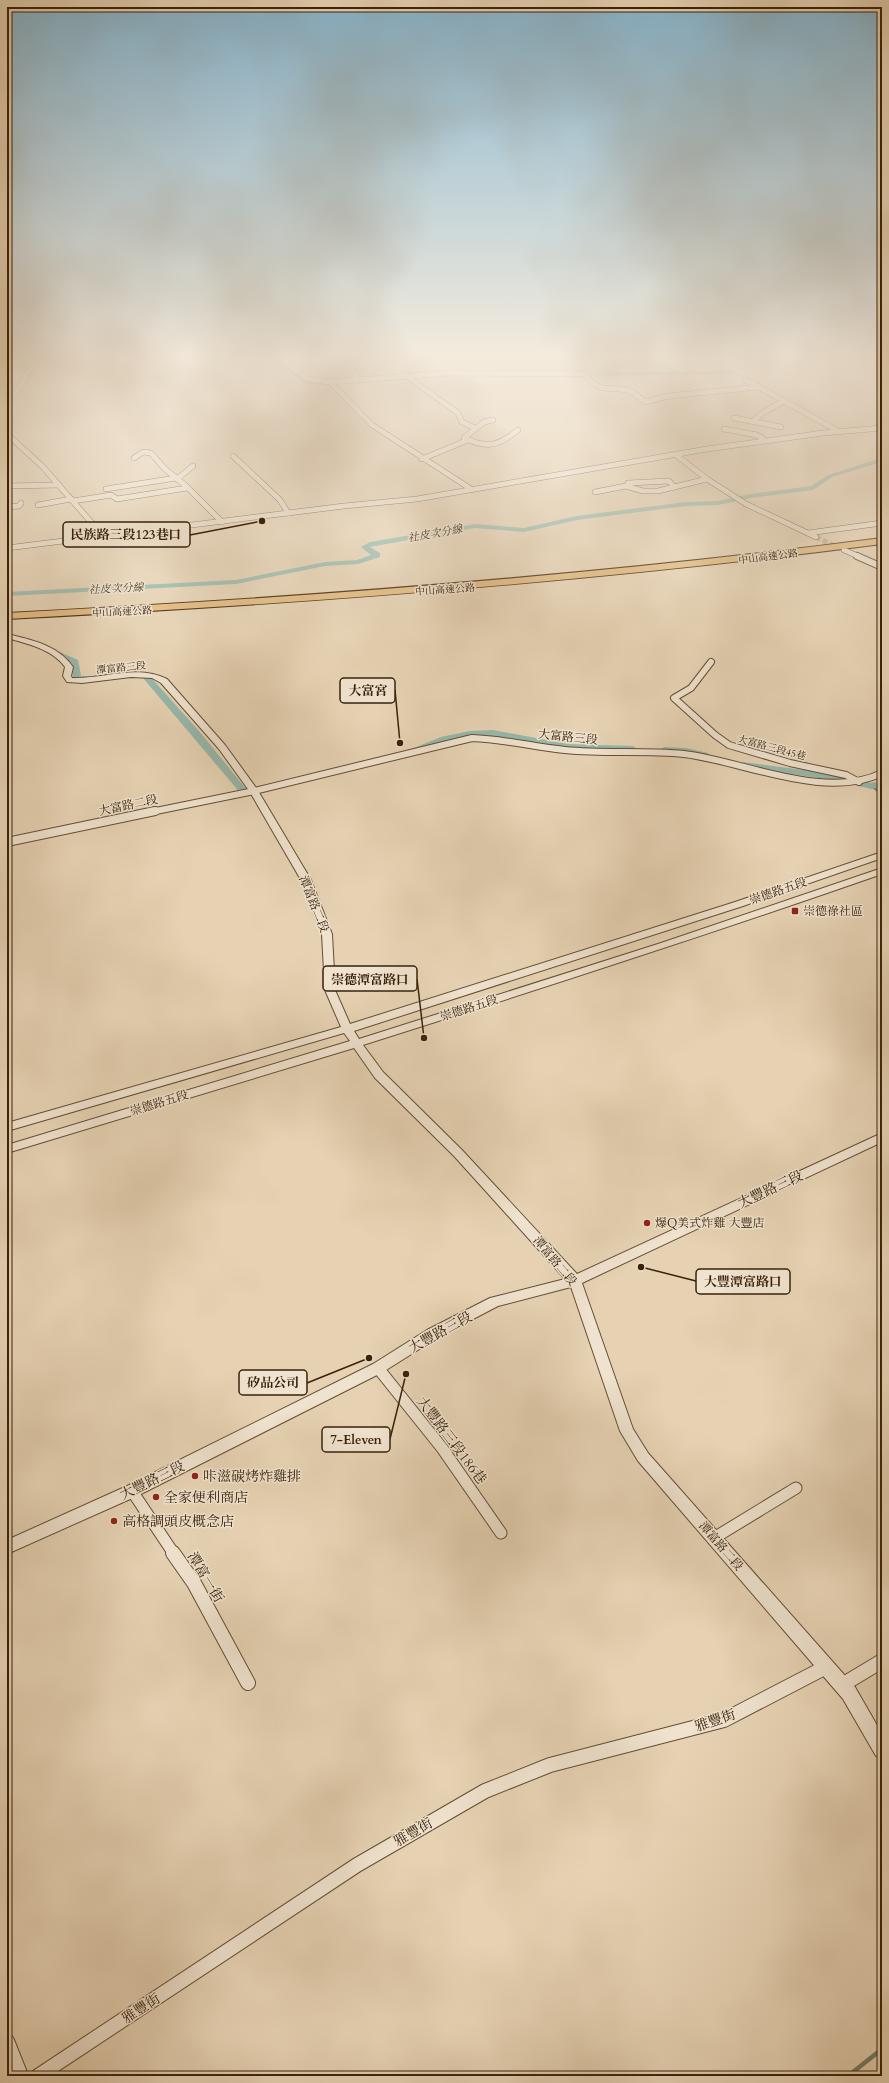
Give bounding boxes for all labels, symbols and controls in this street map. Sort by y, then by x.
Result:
water label: 社皮次分線 [407,521,464,546]
callout: 民族路三段123巷口 [63,522,190,547]
text: 民族路三段123巷口 [71,526,181,544]
street label: 中山高速公路 [737,546,799,568]
water label: 社皮次分線 [88,580,145,597]
street label: 中山高速公路 [415,581,475,599]
street label: 中山高速公路 [92,603,152,621]
street label: 潭富路三段 [96,658,147,678]
callout: 大富宮 [340,678,395,703]
text: 大富宮 [348,682,388,700]
street label: 大富路三段 [537,726,599,748]
street label: 大富路三段45巷 [736,732,807,764]
street label: 大富路二段 [97,791,159,819]
street label: 潭富路二段 [295,873,333,935]
street label: 崇德路五段 [747,874,809,908]
place label: 崇德祿社區 [803,903,863,919]
marker: 崇德祿社區 [790,906,800,916]
callout: 崇德潭富路口 [323,966,417,991]
text: 崇德潭富路口 [331,971,409,989]
street label: 崇德路五段 [438,991,500,1025]
street label: 崇德路五段 [128,1087,190,1119]
street label: 大豐路三段 [734,1166,806,1213]
place label: 爆Q美式炸雞 大豐店 [655,1215,765,1231]
marker: 爆Q美式炸雞 大豐店 [642,1218,652,1228]
street label: 潭富路二段 [530,1233,580,1289]
callout: 大豐潭富路口 [696,1269,790,1294]
text: 大豐潭富路口 [704,1273,782,1291]
street label: 大豐路三段 [405,1307,475,1358]
callout: 矽品公司 [239,1370,307,1395]
text: 矽品公司 [247,1374,299,1392]
street label: 大豐路三段186巷 [412,1392,491,1488]
callout: 7-Eleven [322,1427,390,1452]
text: 7-Eleven [330,1431,383,1449]
street label: 大豐路三段 [117,1457,188,1504]
place label: 咔滋碳烤炸雞排 [203,1467,301,1486]
marker: 咔滋碳烤炸雞排 [190,1471,200,1481]
place label: 全家便利商店 [164,1488,248,1507]
marker: 全家便利商店 [151,1492,161,1502]
place label: 高格調頭皮概念店 [122,1512,234,1531]
marker: 高格調頭皮概念店 [109,1516,119,1526]
street label: 潭富路二段 [695,1518,747,1574]
street label: 潭富一街 [183,1548,228,1606]
street label: 雅豐街 [692,1705,738,1736]
street label: 雅豐街 [390,1814,436,1851]
street label: 雅豐街 [118,1989,164,2028]

